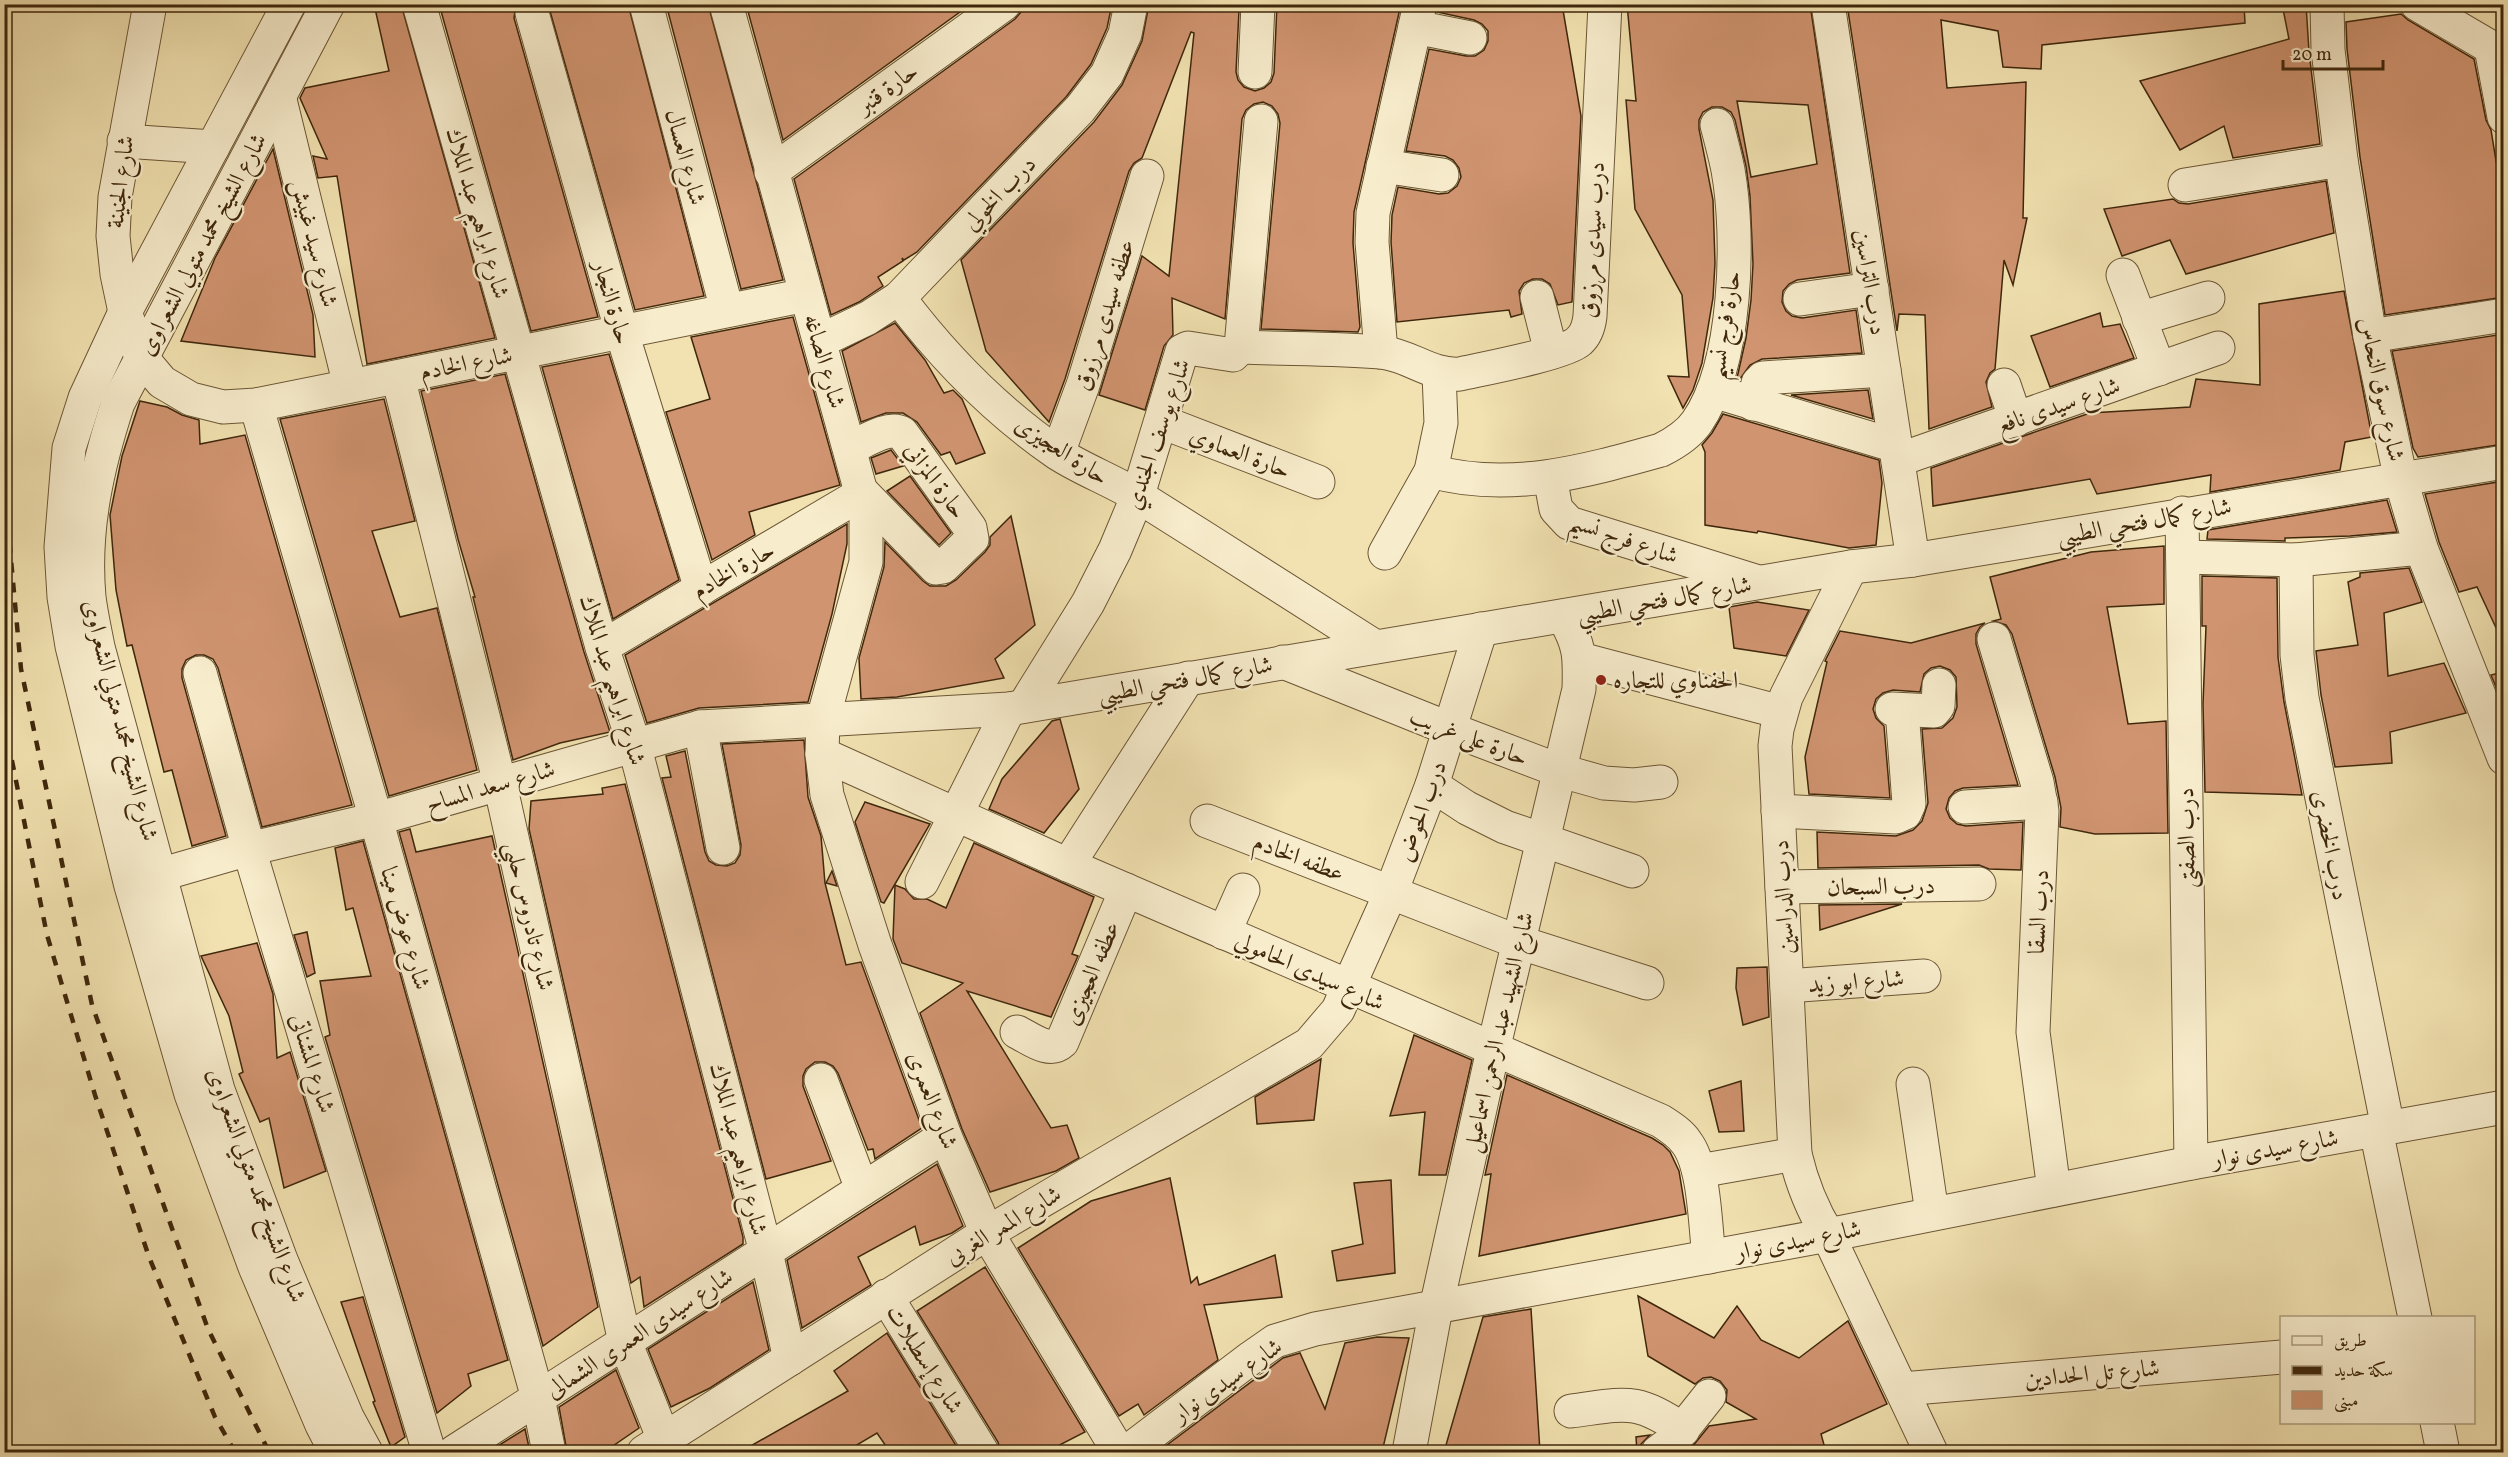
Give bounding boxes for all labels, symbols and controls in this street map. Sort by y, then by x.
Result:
scale bar [2283,33,2384,71]
text: 20 m [2292,43,2332,68]
street label: حارة قنبر [848,55,926,126]
street label: شارع العسال [654,106,713,210]
street label: شارع ابراهيم عبد الملاك [431,124,517,305]
street label: شارع الشيخ محمد متولي الشعراوى [131,128,279,363]
street label: شارع الجنينة [99,134,146,231]
street label: درب الخولي [956,149,1045,240]
street label: درب سيدى مرزوق [1573,161,1615,319]
street label: شارع سيد غبيش [280,176,345,311]
street label: درب التراسين [1844,227,1894,338]
street label: عطفه سيدى مرزوق [1067,236,1145,396]
street label: حارة النجار [582,254,639,349]
street label: حارة فرج نسيم [1701,268,1756,383]
street label: شارع الصاغه [792,310,853,413]
street label: شارع سوق النحاس [2347,314,2412,465]
street label: شارع الخادم [417,339,516,393]
street label: شارع يوسف الجندي [1117,355,1202,515]
street label: شارع سيدى نافع [1992,370,2126,447]
street label: حارة العجيزى [1007,409,1115,495]
street label: حارة العماوي [1184,419,1295,489]
street label: حارة المزاتي [895,436,974,527]
street label: شارع كمال فتحي الطيبي [2054,491,2235,559]
street label: شارع فرج نسيم [1563,505,1682,579]
street label: حارة الخادم [686,534,783,611]
street label: شارع كمال فتحي الطيبي [1574,569,1755,637]
street label: شارع ابراهيم عبد الملاك [564,591,653,772]
street label: شارع الشيخ محمد متولي الشعراوى [71,596,166,845]
street label: شارع كمال فتحي الطيبي [1095,649,1276,717]
place label: الحفناوي للتجاره [1613,665,1738,699]
marker: الحفناوي للتجاره [1594,673,1608,687]
street label: حارة على غريب [1404,700,1532,776]
street label: شارع سعد المساح [422,753,560,825]
street label: درب الحوض [1389,756,1457,867]
street label: درب الصفتى [2170,787,2206,889]
street label: درب الخضرى [2302,787,2356,903]
street label: عطفه الخادم [1247,826,1349,894]
street label: شارع تادروس حلبي [491,839,562,995]
street label: درب الدراسين [1765,839,1805,955]
street label: شارع عوض مينا [369,863,438,994]
street label: درب السقا [2021,869,2059,955]
street label: درب السبحان [1827,870,1935,906]
street label: شارع الشهيد عبد الرحمن اسماعيل [1456,909,1545,1156]
street label: عطفه العجيزى [1056,916,1130,1031]
street label: شارع سيدى الحامولي [1228,925,1390,1022]
street label: شارع ابو زيد [1807,963,1906,1004]
street label: شارع المشناتى [279,1009,342,1118]
street label: شارع العمرى [896,1047,965,1155]
street label: شارع ابراهيم عبد الملاك [694,1060,775,1241]
street label: شارع الشيخ محمد متولي الشعراوى [195,1063,313,1309]
street label: شارع سيدى نوار [2207,1122,2342,1179]
street label: شارع الممر الغربى [939,1179,1069,1276]
street label: شارع سيدى نوار [1730,1213,1865,1272]
street label: شارع سيدى العمرى الشمالى [539,1261,741,1409]
street label: شارع إسطبلات [875,1299,970,1422]
legend [2280,1316,2475,1424]
text: طريق [2334,1329,2367,1354]
street label: شارع سيدى نوار [1164,1331,1291,1434]
street label: شارع تل الحدادين [2023,1352,2161,1399]
text: سكة حديد [2334,1359,2393,1384]
text: مبنى [2334,1389,2359,1414]

